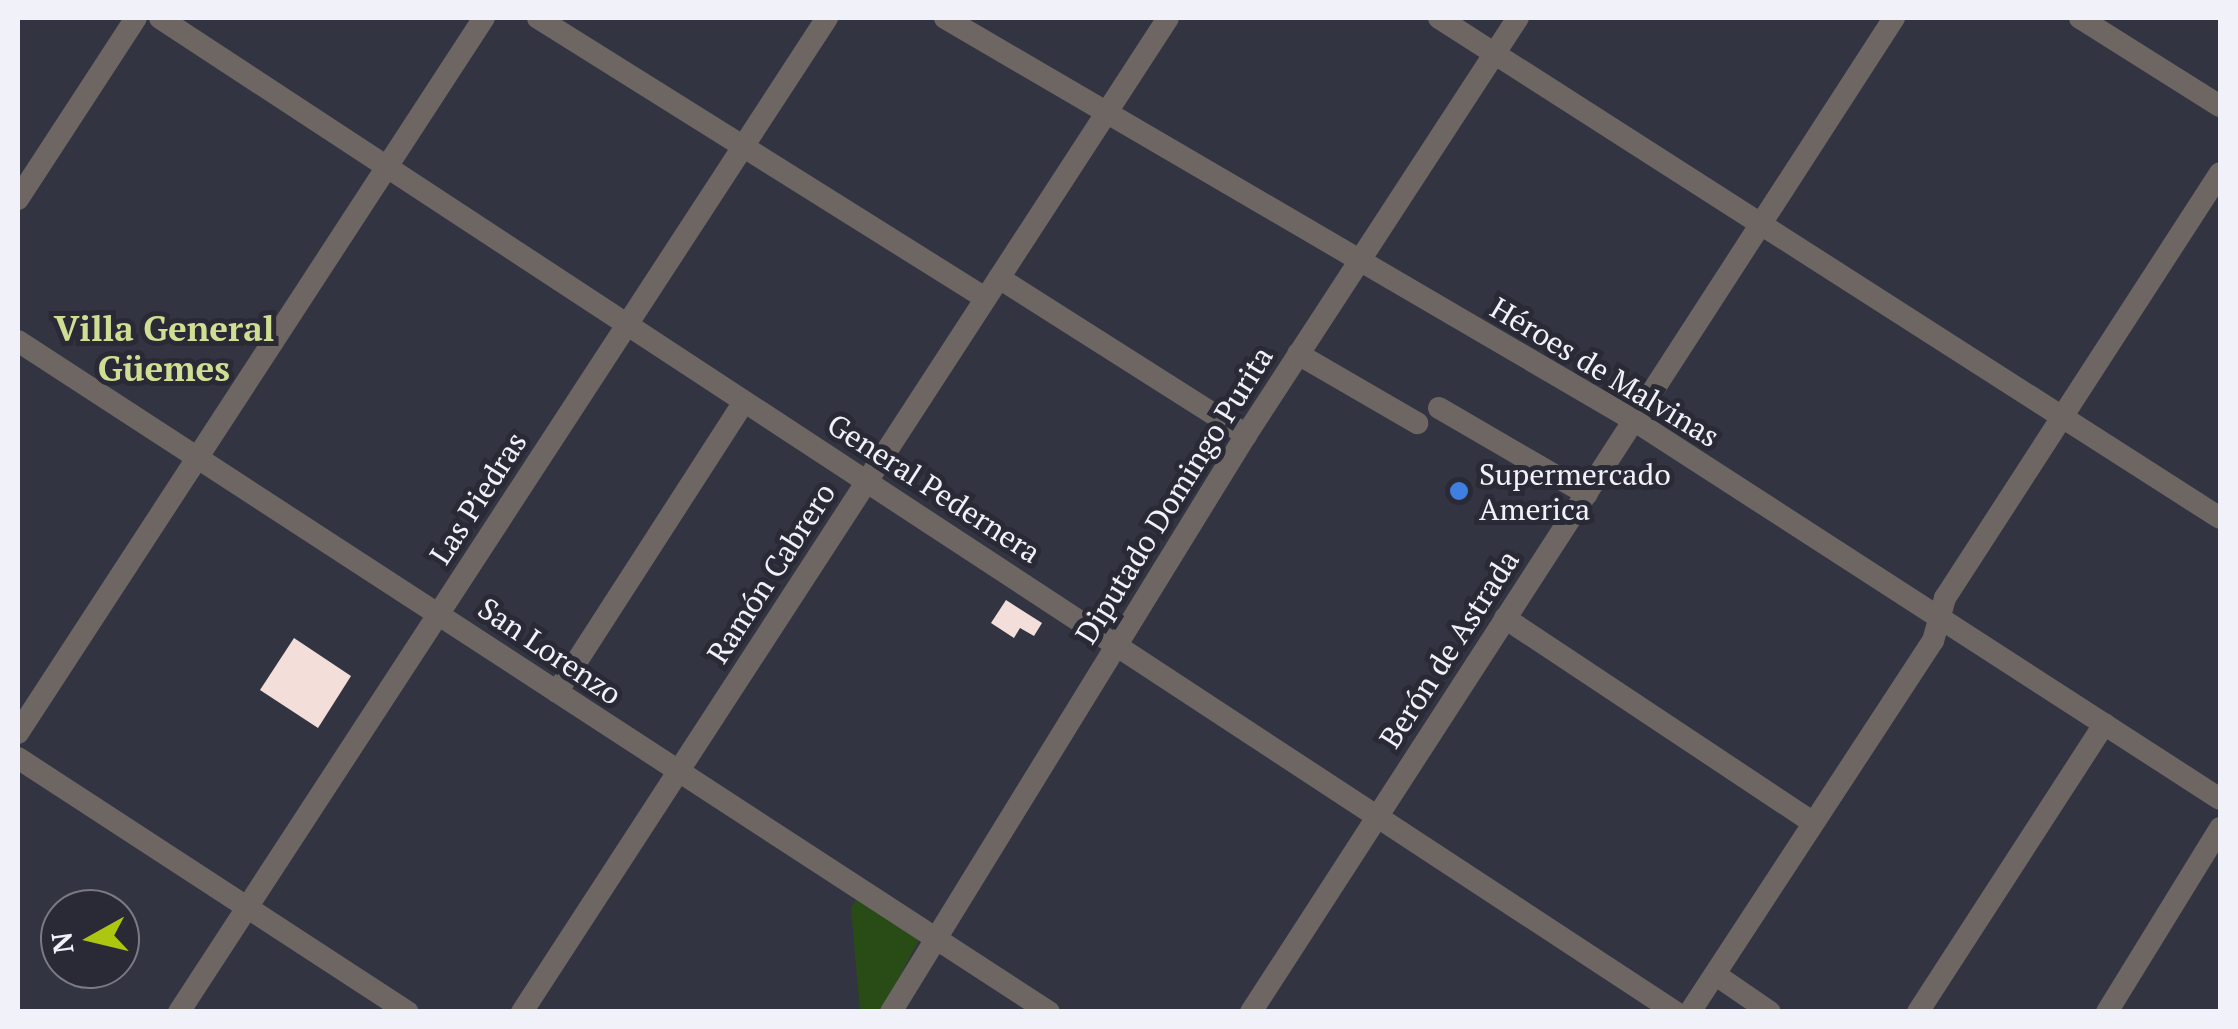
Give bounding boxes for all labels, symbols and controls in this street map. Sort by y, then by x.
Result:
street label: Héroes de Malvinas [1484,290,1726,454]
district label: Villa General Güemes [54,307,274,389]
street label: Diputado Domingo Purita [1068,340,1280,650]
street label: General Pedernera [821,406,1047,570]
street label: Las Piedras [422,425,534,571]
place label: Supermercado America [1479,456,1671,526]
street label: Ramón Cabrero [699,476,843,670]
marker: Supermercado America [1448,480,1470,502]
street label: Berón de Astrada [1372,543,1526,755]
street label: San Lorenzo [472,590,628,712]
north arrow [40,889,140,989]
text: N [42,930,82,956]

